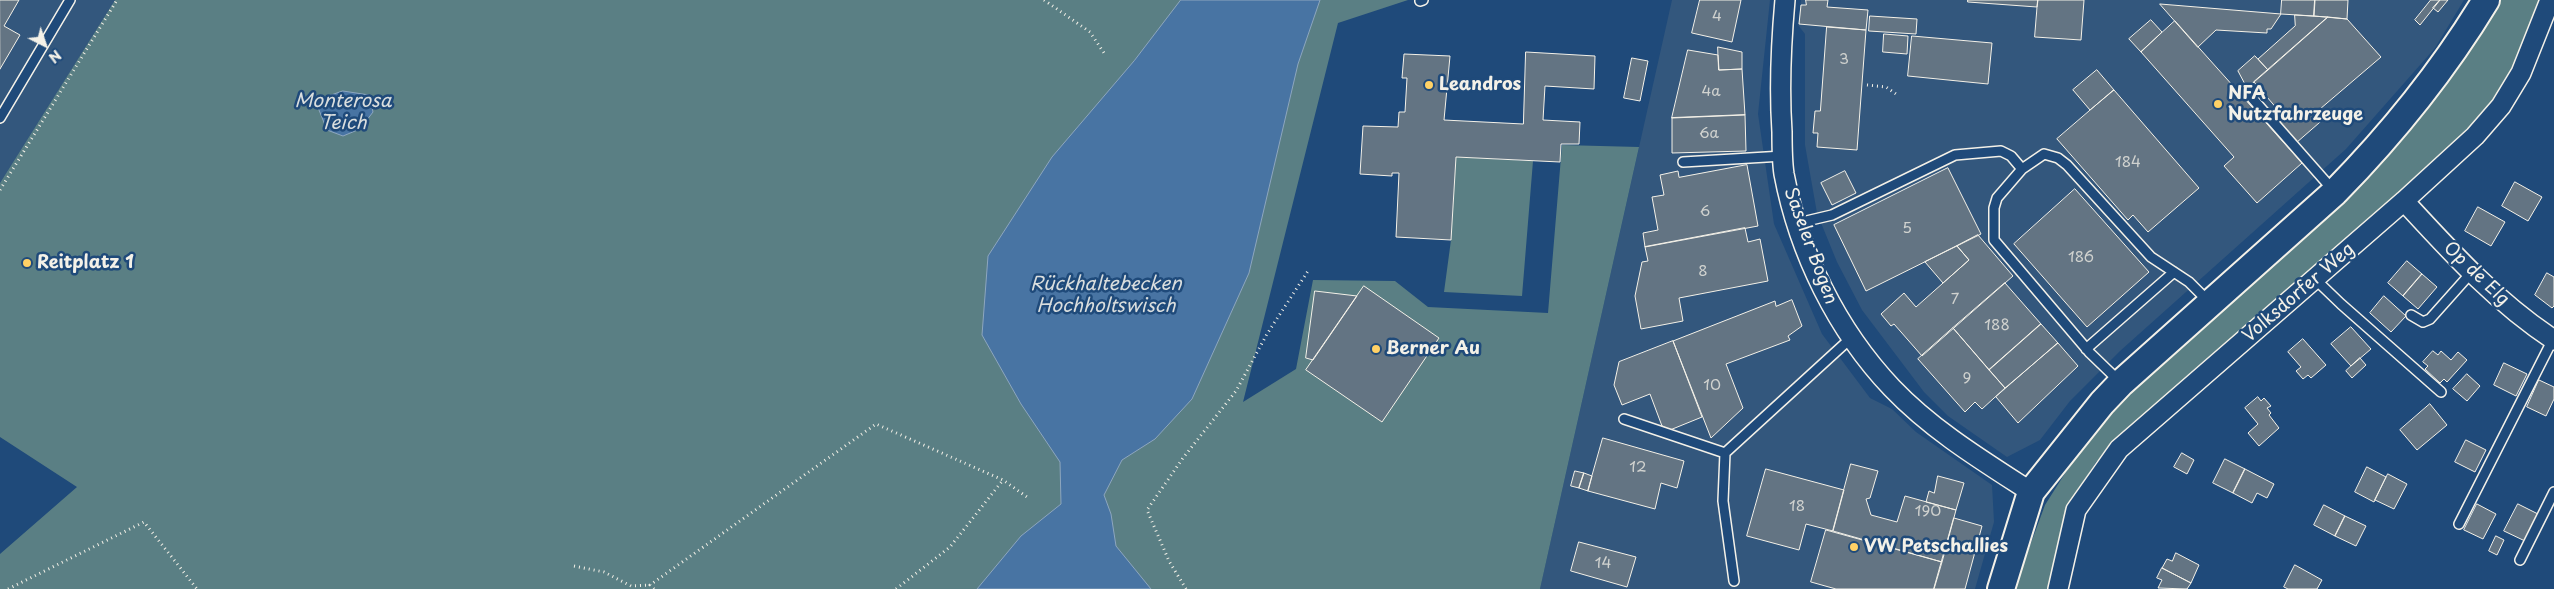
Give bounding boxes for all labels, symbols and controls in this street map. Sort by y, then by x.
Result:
house number: 4 [1712,8,1722,26]
north arrow [20,20,70,70]
text: N [44,45,66,68]
house number: 3 [1839,51,1849,69]
place label: Leandros [1439,74,1521,96]
marker: Leandros [1423,79,1435,91]
house number: 4a [1701,83,1721,101]
place label: NFA Nutzfahrzeuge [2228,83,2363,126]
water label: Monterosa Teich [294,91,392,135]
marker: NFA Nutzfahrzeuge [2212,98,2224,110]
house number: 6a [1699,125,1719,143]
house number: 184 [2115,154,2141,172]
street label: Saseler Bogen [1779,185,1841,307]
house number: 6 [1700,203,1710,221]
house number: 5 [1902,220,1912,238]
street label: Op de Elg [2439,237,2513,311]
street label: Volksdorfer Weg [2239,239,2359,347]
house number: 186 [2068,249,2094,267]
place label: Reitplatz 1 [37,252,134,274]
marker: Reitplatz 1 [21,257,33,269]
house number: 8 [1698,263,1708,281]
water label: Rückhaltebecken Hochholtswisch [1030,274,1182,318]
house number: 7 [1951,291,1959,309]
house number: 188 [1984,317,2010,335]
place label: Berner Au [1386,338,1480,360]
marker: Berner Au [1370,343,1382,355]
house number: 9 [1963,370,1971,388]
house number: 10 [1703,377,1721,395]
house number: 12 [1629,459,1647,477]
house number: 18 [1789,498,1805,516]
house number: 190 [1915,503,1941,521]
place label: VW Petschallies [1864,536,2008,558]
marker: VW Petschallies [1848,541,1860,553]
house number: 14 [1595,555,1611,573]

